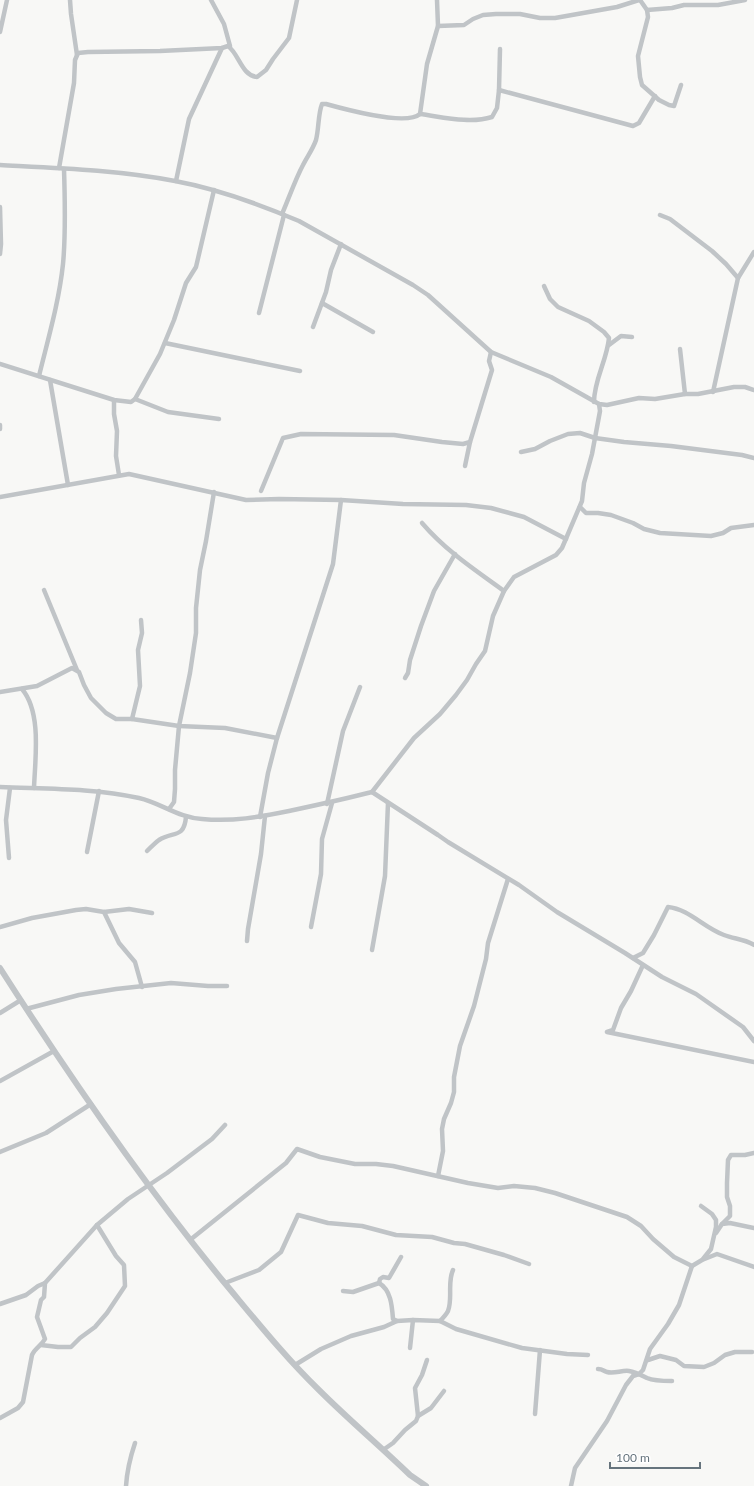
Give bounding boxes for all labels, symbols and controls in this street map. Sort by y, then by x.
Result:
scale bar [610,1444,700,1470]
text: 100 m [616,1450,650,1465]

